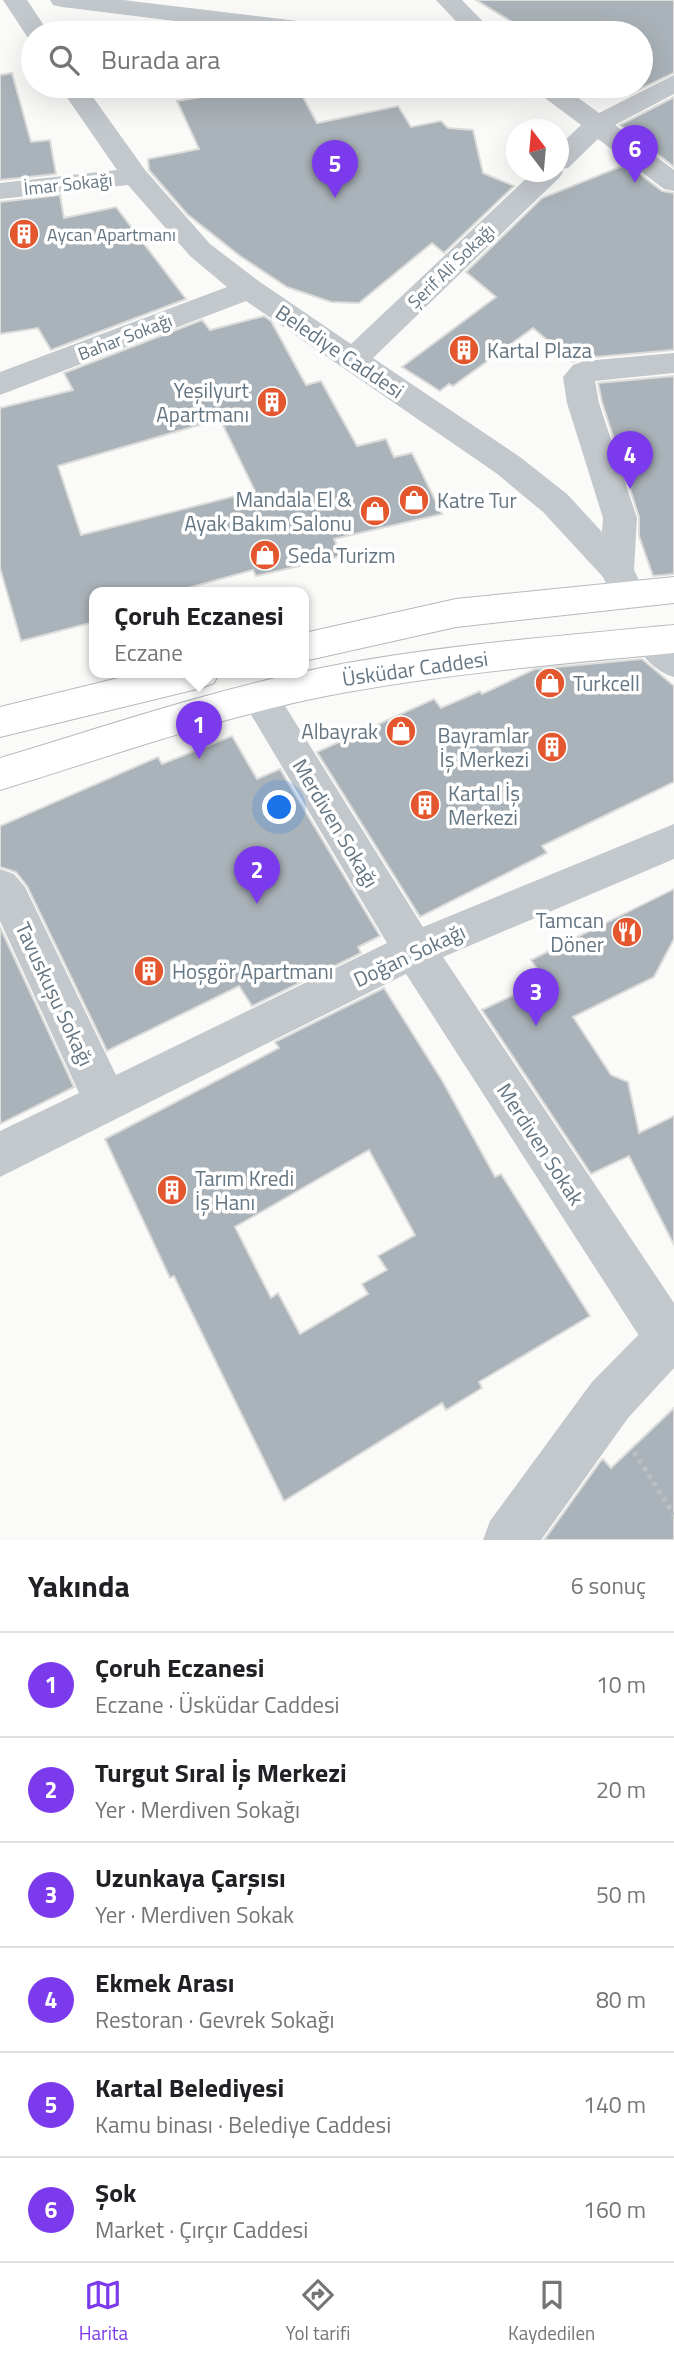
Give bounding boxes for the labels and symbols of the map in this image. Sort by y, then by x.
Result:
north arrow [506,119,569,182]
pin: 6 [612,125,658,183]
pin: 5 [312,140,358,198]
street label: İmar Sokağı [22,166,114,202]
building icon: Aycan Apartmanı [7,217,41,251]
street label: Şerif Ali Sokağı [401,217,501,315]
place label: Aycan Apartmanı [47,221,176,248]
street label: Belediye Caddesi [269,296,411,406]
street label: Bahar Sokağı [74,307,176,367]
building icon: Kartal Plaza [447,333,481,367]
place label: Kartal Plaza [487,334,592,366]
place label: Yeşilyurt Apartmanı [156,374,250,430]
building icon: Yeşilyurt Apartmanı [255,385,289,419]
pin: 4 [607,431,653,489]
place label: Mandala El & Ayak Bakım Salonu [184,483,353,539]
shop icon: Katre Tur [397,483,431,517]
place label: Katre Tur [437,484,517,516]
shop icon: Mandala El & Ayak Bakım Salonu [358,494,392,528]
shop icon: Seda Turizm [248,538,282,572]
place label: Seda Turizm [288,539,396,571]
street label: Üsküdar Caddesi [340,642,490,694]
shop icon: Turkcell [533,666,567,700]
place label: Turkcell [573,667,640,699]
pin: 1 [176,701,222,759]
shop icon: Albayrak [384,714,418,748]
place label: Albayrak [301,715,378,747]
place label: Bayramlar İş Merkezi [438,719,529,775]
building icon: Bayramlar İş Merkezi [535,730,569,764]
street label: Merdiven Sokağı [285,752,387,894]
place label: Kartal İş Merkezi [448,777,520,833]
building icon: Kartal İş Merkezi [408,788,442,822]
your location [262,790,296,824]
pin: 2 [234,846,280,904]
place label: Tamcan Döner [536,904,604,960]
street label: Doğan Sokağı [348,915,470,995]
restaurant icon: Tamcan Döner [610,915,644,949]
street label: Tavuskuşu Sokağı [8,917,102,1071]
building icon: Hoşgör Apartmanı [132,954,166,988]
place label: Hoşgör Apartmanı [172,955,333,987]
pin: 3 [513,968,559,1026]
street label: Merdiven Sokak [489,1076,593,1212]
place label: Tarım Kredi İş Hanı [195,1162,294,1218]
building icon: Tarım Kredi İş Hanı [155,1173,189,1207]

